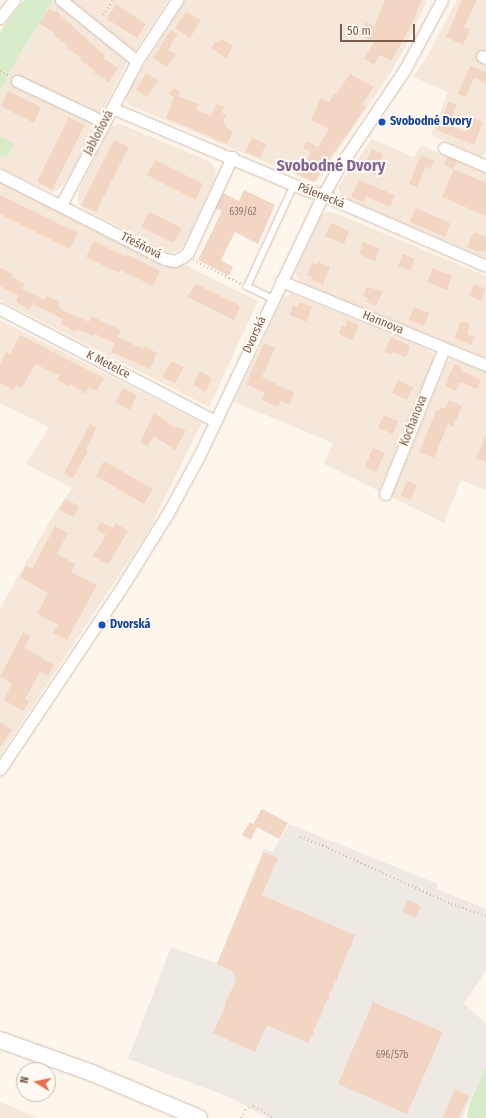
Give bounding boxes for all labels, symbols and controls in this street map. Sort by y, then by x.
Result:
scale bar [342,16,417,42]
text: 50 m [347,24,371,38]
street label: Jabloňová [81,108,117,158]
place label: Svobodné Dvory [390,115,472,129]
marker: Svobodné Dvory [377,117,387,127]
district label: Svobodné Dvory [277,156,385,176]
street label: Pálenecká [296,180,346,212]
house number: 639/62 [229,207,257,219]
street label: Třešňová [118,230,164,262]
street label: Hannova [360,308,406,338]
street label: Dvorská [240,314,270,356]
street label: K Metelce [84,348,132,382]
street label: Kochanova [397,394,431,448]
place label: Dvorská [110,618,151,632]
marker: Dvorská [97,620,107,630]
house number: 696/57b [376,1050,408,1062]
north arrow [16,1062,56,1102]
text: N [18,1076,32,1084]

